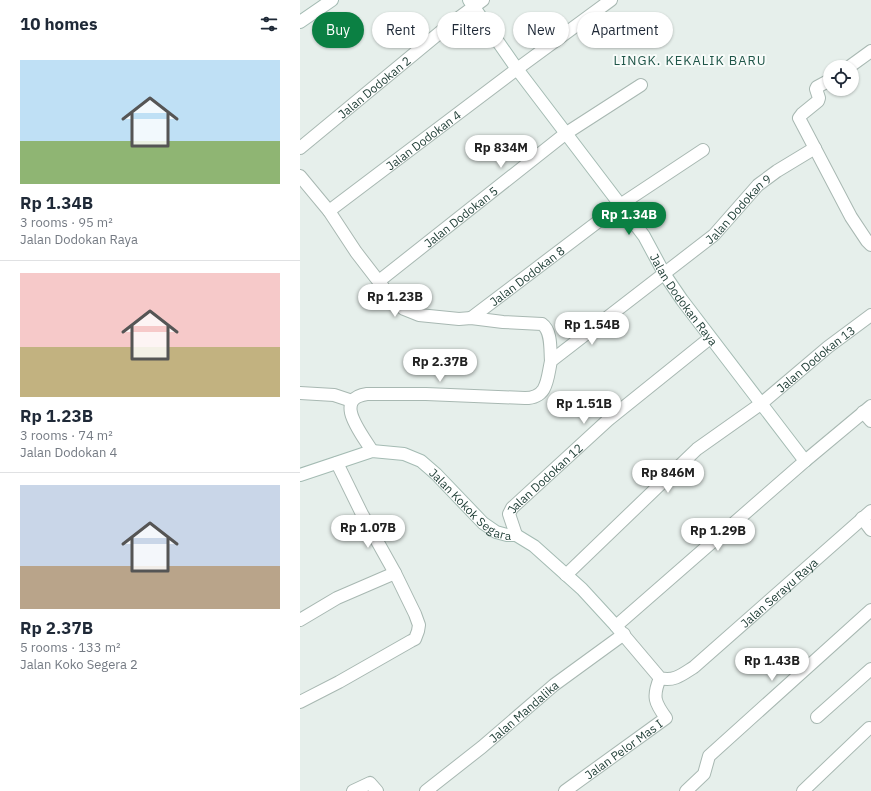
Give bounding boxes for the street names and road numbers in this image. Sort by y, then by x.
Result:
street label: Jalan Dodokan 2 [335,52,413,121]
street label: Jalan Dodokan 4 [383,107,464,173]
street label: Jalan Dodokan 9 [702,171,774,247]
street label: Jalan Dodokan 5 [421,183,501,250]
street label: Jalan Dodokan 8 [486,243,567,309]
street label: Jalan Dodokan Raya [647,251,722,349]
street label: Jalan Dodokan 13 [773,322,858,395]
street label: Jalan Dodokan 12 [503,440,585,515]
street label: Jalan Kokok Segara [427,465,512,543]
street label: Jalan Serayu Raya [737,554,821,630]
street label: Jalan Mandalika [486,677,562,745]
street label: Jalan Pelor Mas I [581,716,665,782]

